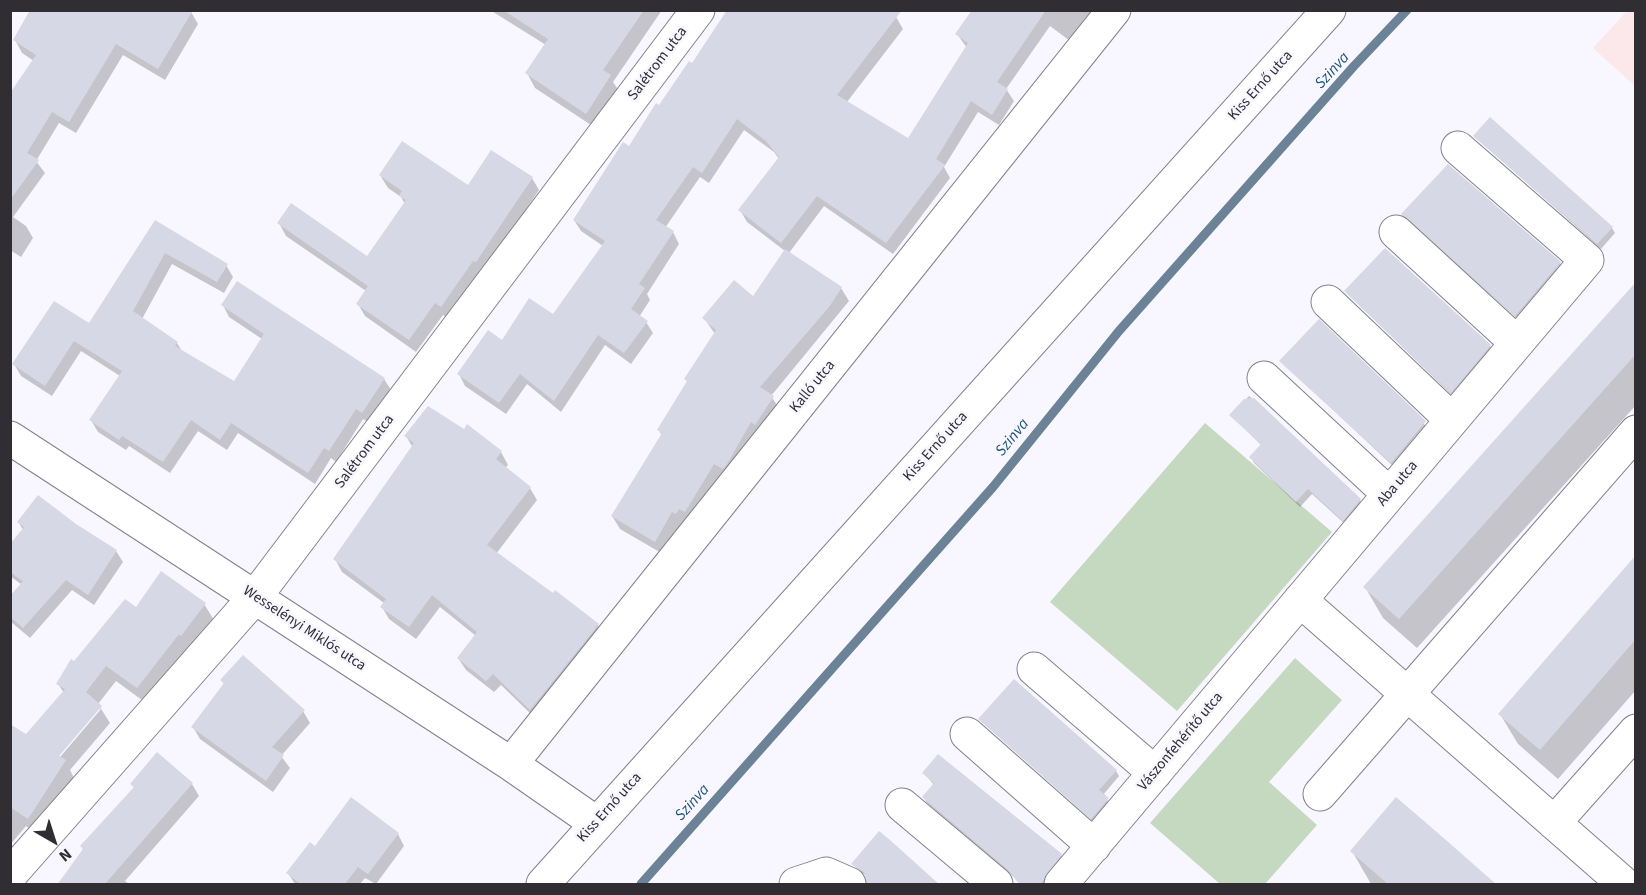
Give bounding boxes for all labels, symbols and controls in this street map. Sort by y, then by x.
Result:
street label: Salétrom utca [624,24,692,104]
street label: Kiss Ernő utca [1225,47,1297,125]
water label: Szinva [1312,49,1354,93]
street label: Kalló utca [786,357,840,417]
street label: Kiss Ernő utca [900,408,972,486]
street label: Salétrom utca [331,412,399,492]
water label: Szinva [992,415,1034,461]
street label: Aba utca [1374,458,1422,510]
street label: Wesselényi Miklós utca [239,583,369,675]
street label: Vászonfehérítő utca [1135,689,1227,795]
street label: Kiss Ernő utca [574,769,646,847]
water label: Szinva [672,781,714,825]
north arrow [24,811,84,871]
text: N [54,843,76,867]

